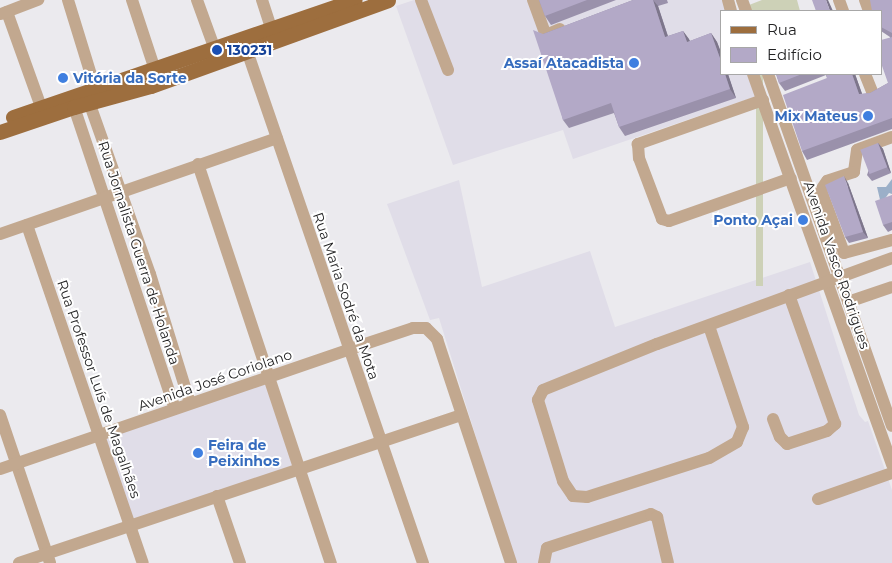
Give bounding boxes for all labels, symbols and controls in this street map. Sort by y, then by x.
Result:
legend [720,10,882,75]
text: Rua [767,20,797,39]
place label: 130231 [227,42,272,58]
marker: 130231 [211,44,223,56]
text: Edifício [767,45,822,64]
place label: Assaí Atacadista [504,55,624,71]
marker: Assaí Atacadista [628,57,640,69]
place label: Vitória da Sorte [73,70,187,86]
marker: Vitória da Sorte [57,72,69,84]
place label: Mix Mateus [774,108,858,124]
marker: Mix Mateus [862,110,874,122]
street label: Rua Jornalista Guerra de Holanda [95,139,183,367]
street label: Avenida Vasco Rodrigues [800,179,874,351]
street label: Rua Maria Sodré da Mota [309,210,383,382]
place label: Ponto Açai [713,212,793,228]
marker: Ponto Açai [797,214,809,226]
street label: Rua Professor Luís de Magalhães [54,278,144,500]
street label: Avenida José Coriolano [136,346,294,414]
place label: Feira de Peixinhos [208,437,280,470]
marker: Feira de Peixinhos [192,447,204,459]

